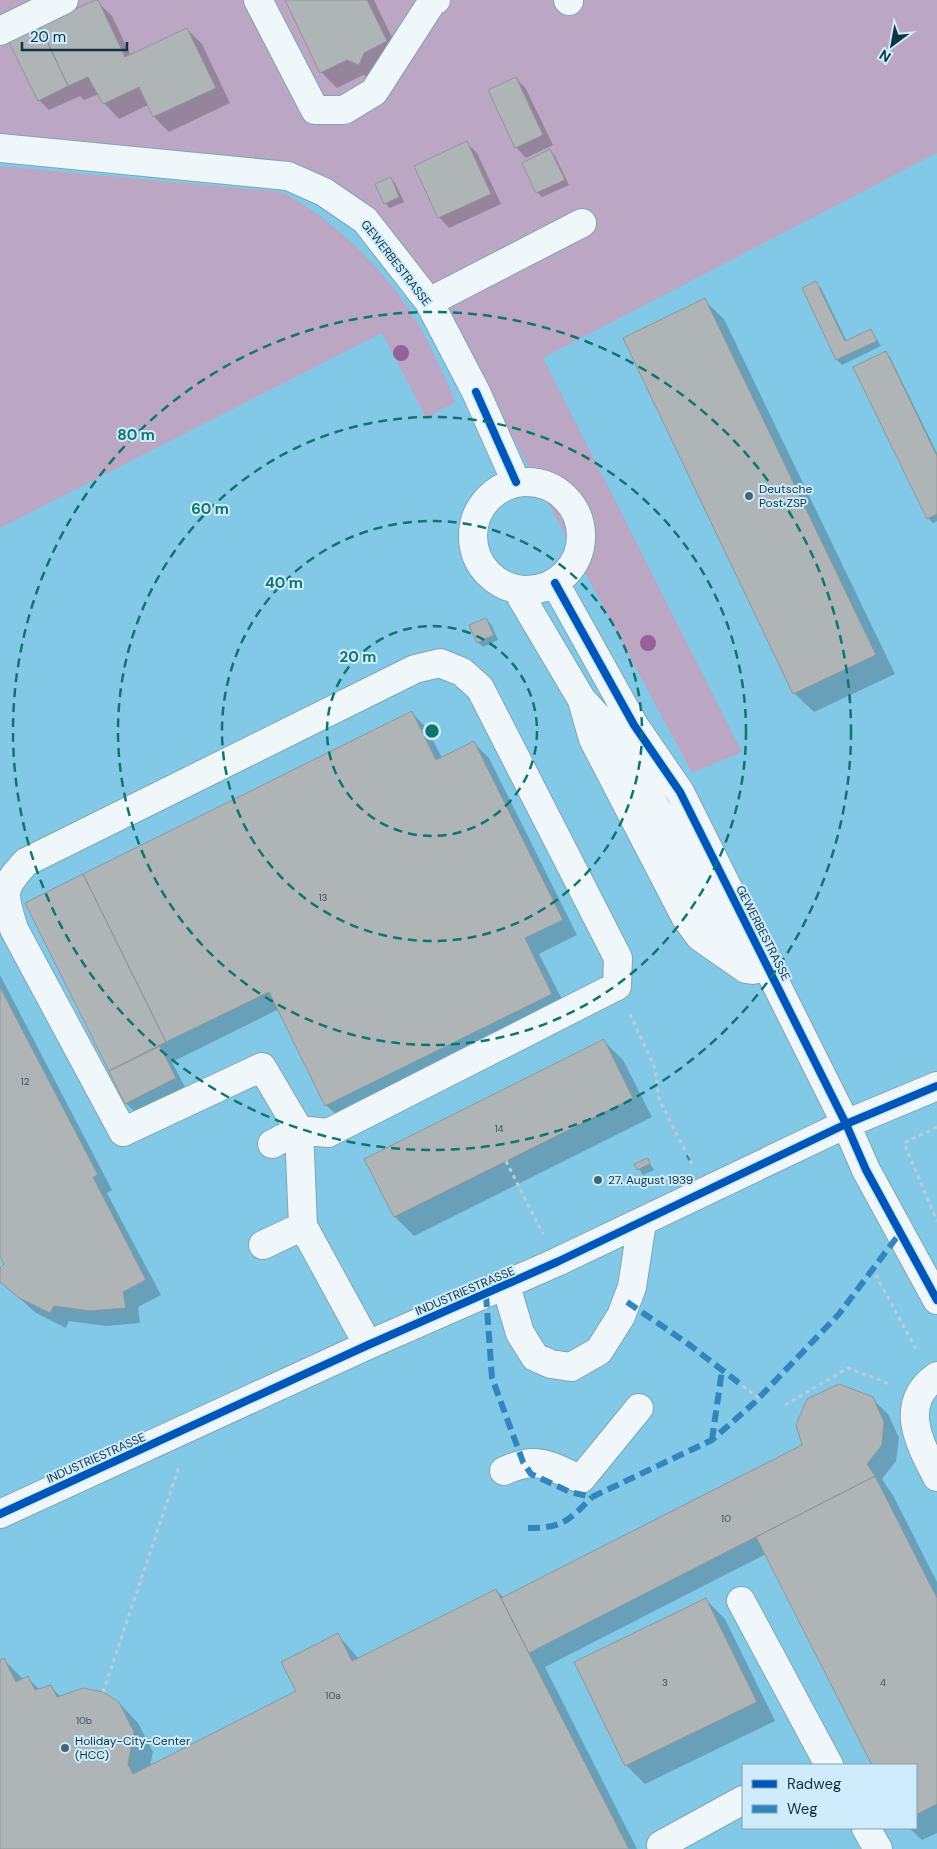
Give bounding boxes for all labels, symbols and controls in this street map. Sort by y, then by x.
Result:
scale bar [22,20,128,52]
north arrow [867,20,917,70]
text: 20 m [30,27,66,47]
text: N [876,46,894,66]
street label: GEWERBESTRASSE [357,217,435,309]
text: 80 m [117,425,155,445]
place label: Deutsche Post ZSP [759,481,812,511]
marker: Deutsche Post ZSP [743,490,755,502]
text: 60 m [191,499,229,519]
text: 40 m [265,573,303,593]
text: 20 m [340,647,376,667]
centre of rings [423,722,441,740]
street label: GEWERBESTRASSE [732,883,794,983]
house number: 13 [318,891,328,904]
house number: 12 [21,1075,30,1088]
house number: 14 [494,1122,504,1135]
place label: 27. August 1939 [608,1172,693,1188]
marker: 27. August 1939 [592,1174,604,1186]
street label: INDUSTRIESTRASSE [413,1263,517,1319]
street label: INDUSTRIESTRASSE [44,1429,148,1487]
house number: 10 [721,1512,731,1525]
house number: 3 [662,1676,668,1689]
house number: 4 [880,1676,886,1689]
house number: 10a [325,1689,341,1702]
house number: 10b [76,1714,92,1727]
place label: Holiday-City-Center (HCC) [75,1733,191,1763]
marker: Holiday-City-Center (HCC) [59,1742,71,1754]
legend [742,1764,917,1829]
text: Radweg [787,1774,841,1794]
text: Weg [787,1799,818,1819]

